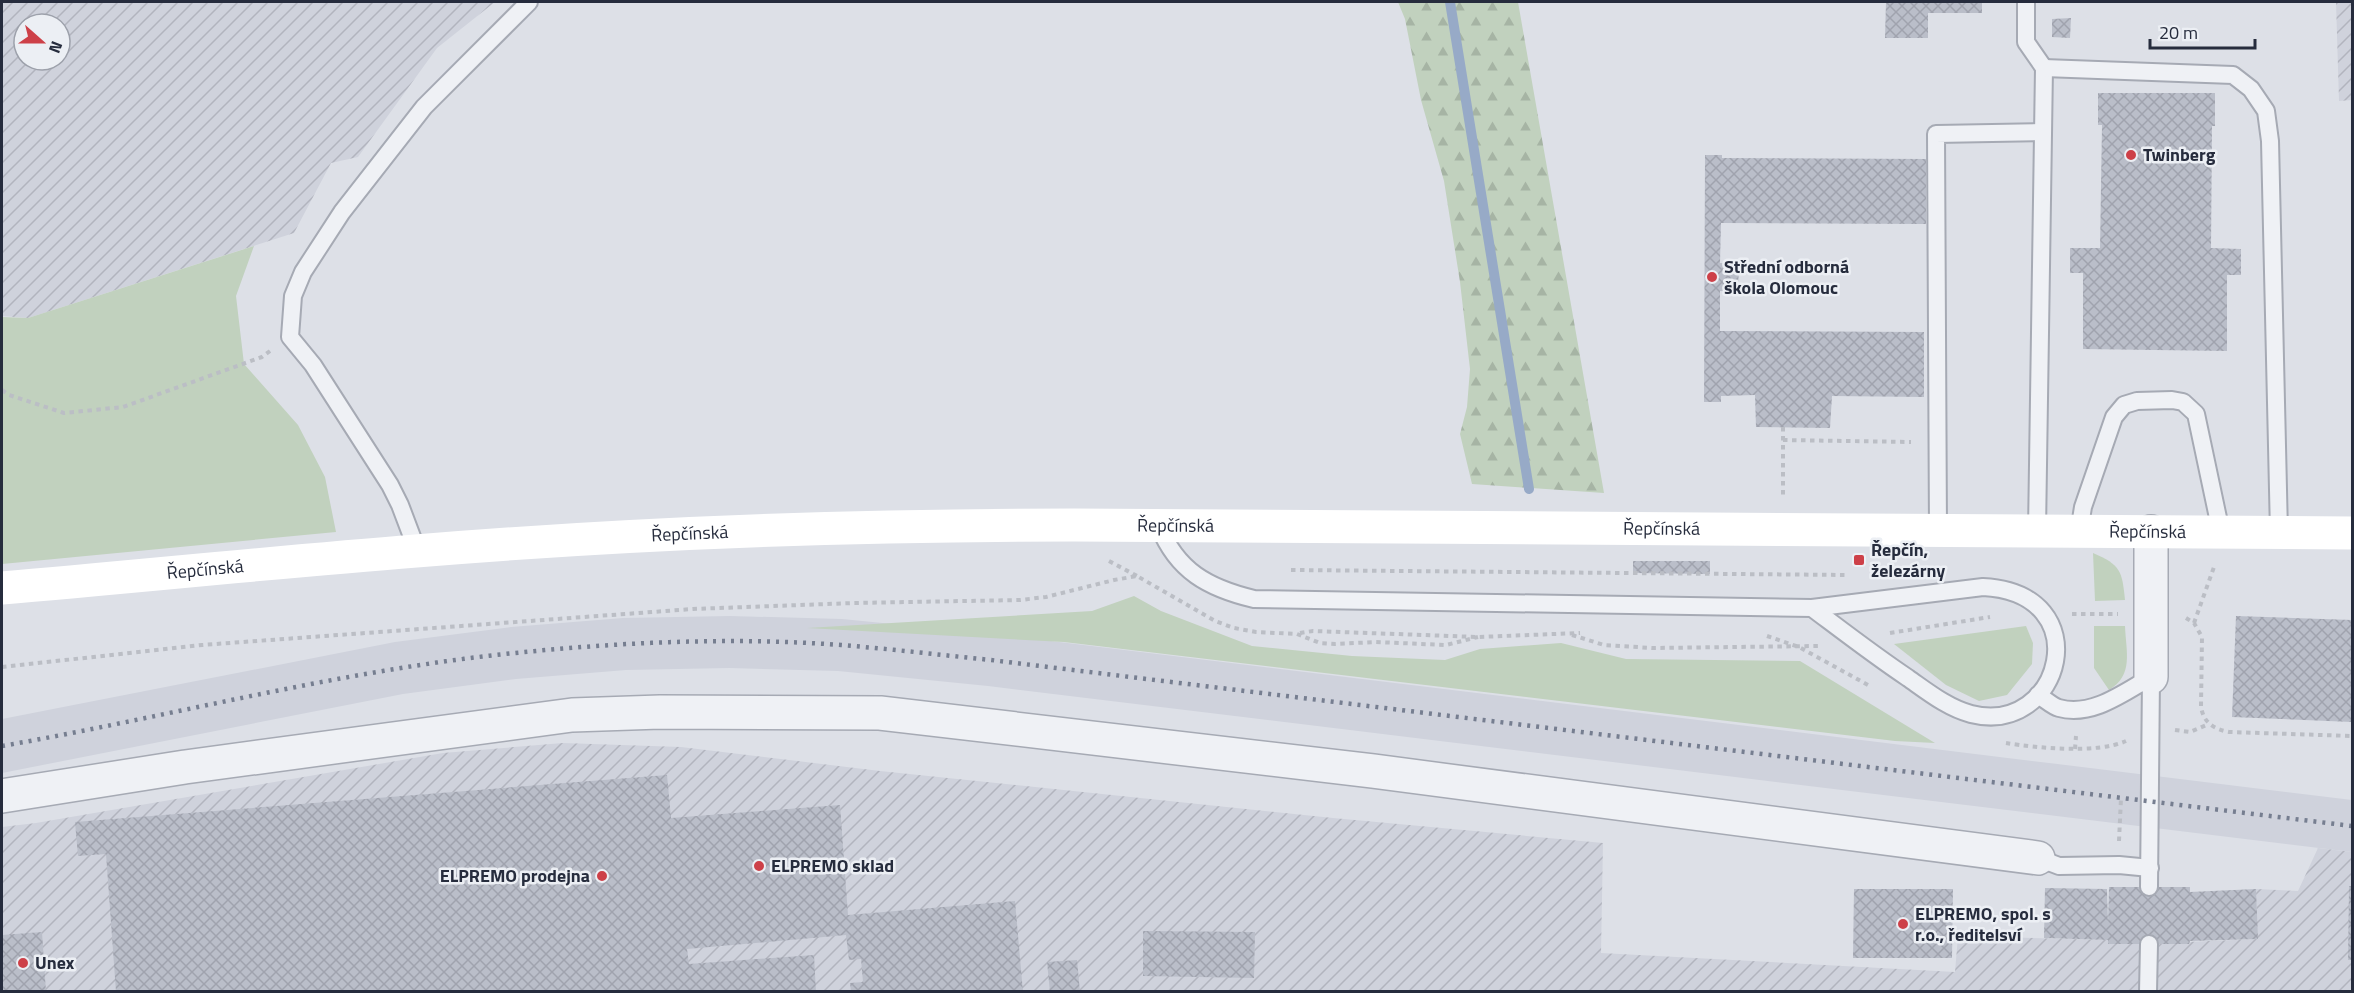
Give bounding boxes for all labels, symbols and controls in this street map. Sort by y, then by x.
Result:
north arrow [12,12,72,72]
scale bar [2150,12,2255,50]
text: 20 m [2159,19,2198,46]
text: N [43,38,69,57]
place label: Twinberg [2143,141,2216,168]
marker: Twinberg [2124,148,2138,162]
place label: Střední odborná škola Olomouc [1724,253,1849,301]
marker: Střední odborná škola Olomouc [1705,270,1719,284]
street label: Řepčínská [1137,511,1214,539]
street label: Řepčínská [1623,514,1700,542]
street label: Řepčínská [2109,517,2186,545]
street label: Řepčínská [651,518,729,548]
place label: Řepčín, železárny [1871,536,1945,584]
street label: Řepčínská [166,552,245,586]
marker: Řepčín, železárny [1852,553,1866,567]
place label: ELPREMO sklad [771,852,894,879]
marker: ELPREMO sklad [752,859,766,873]
place label: ELPREMO prodejna [440,862,590,889]
marker: ELPREMO prodejna [595,869,609,883]
place label: ELPREMO, spol. s r.o., ředitelsví [1915,900,2051,948]
marker: ELPREMO, spol. s r.o., ředitelsví [1896,917,1910,931]
place label: Unex [35,949,75,976]
marker: Unex [16,956,30,970]

